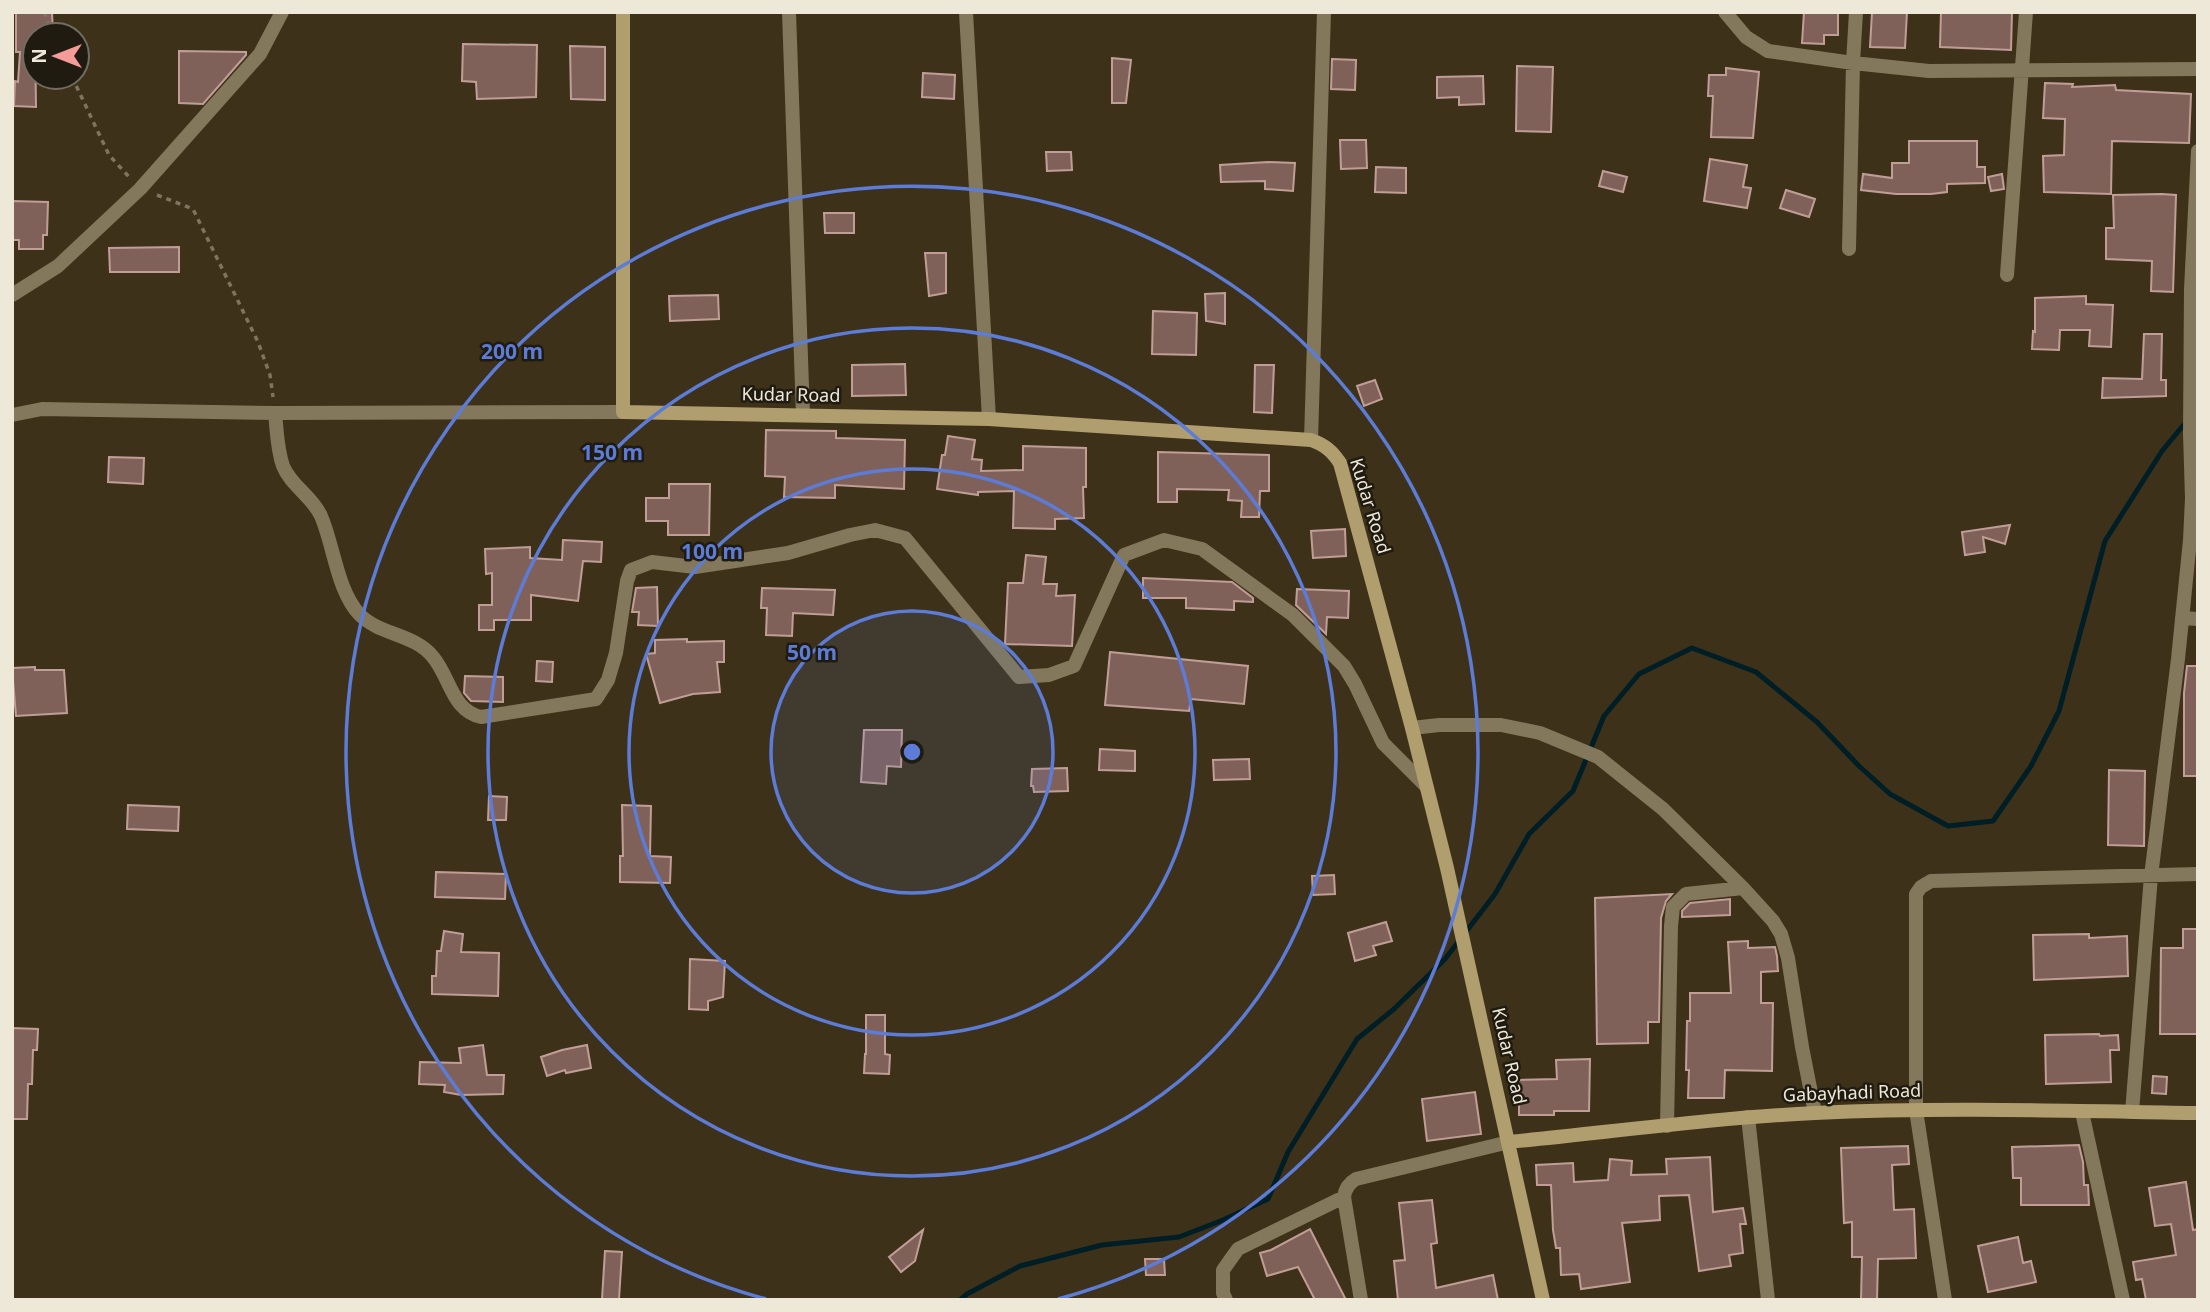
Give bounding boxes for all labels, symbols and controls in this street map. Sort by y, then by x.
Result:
north arrow [21,21,91,91]
text: N [26,48,52,64]
text: 200 m [481,337,543,365]
street label: Kudar Road [741,381,841,407]
text: 150 m [581,438,643,466]
street label: Kudar Road [1345,455,1397,556]
text: 100 m [681,537,743,565]
text: 50 m [787,638,837,666]
centre of rings [900,740,924,764]
street label: Kudar Road [1487,1005,1533,1107]
street label: Gabayhadi Road [1782,1078,1922,1106]

